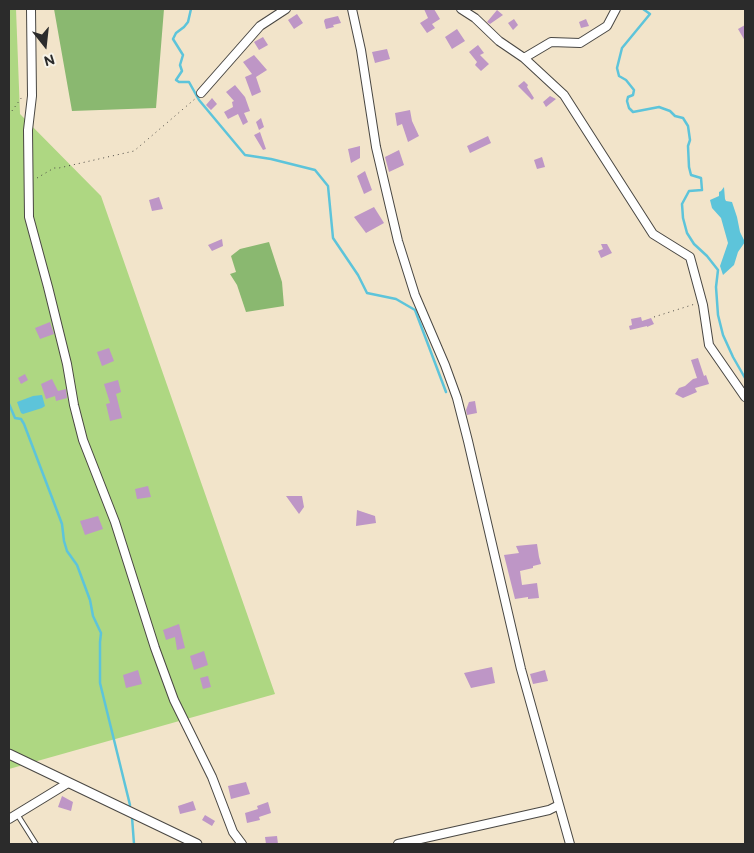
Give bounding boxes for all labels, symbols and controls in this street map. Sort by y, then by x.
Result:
north arrow [20,20,70,70]
text: N [42,50,57,70]

